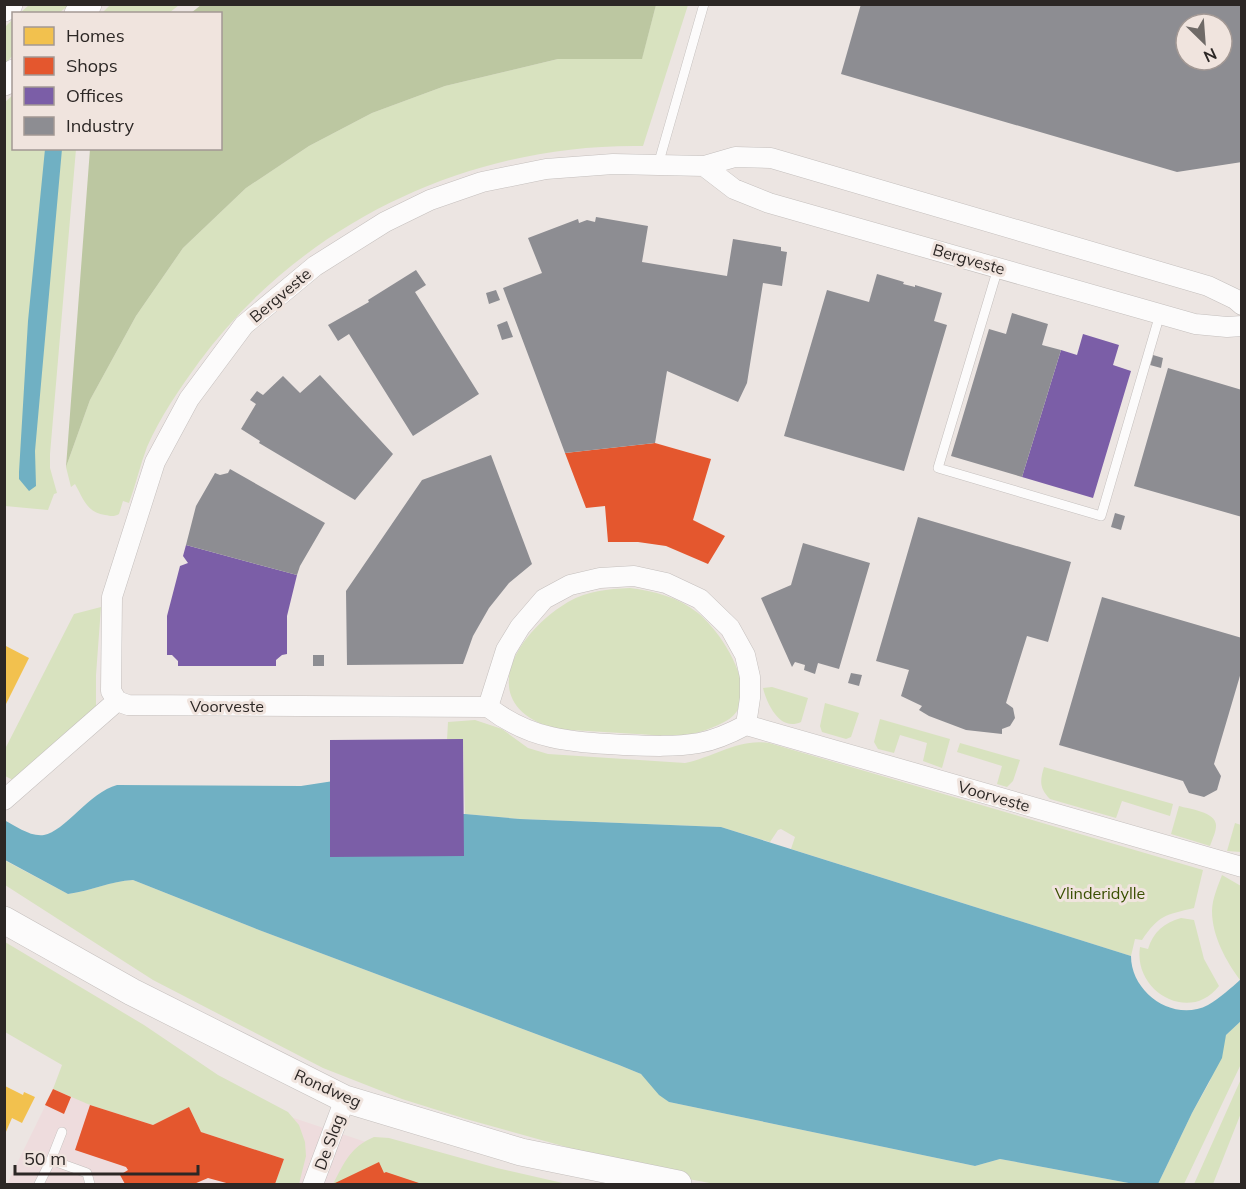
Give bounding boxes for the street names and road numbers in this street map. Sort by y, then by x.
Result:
street label: Bergveste [931,239,1007,279]
street label: Bergveste [245,264,315,326]
street label: Voorveste [190,696,264,716]
street label: Voorveste [956,776,1032,816]
street label: Rondweg [291,1064,365,1112]
street label: De Slag [310,1111,348,1173]

